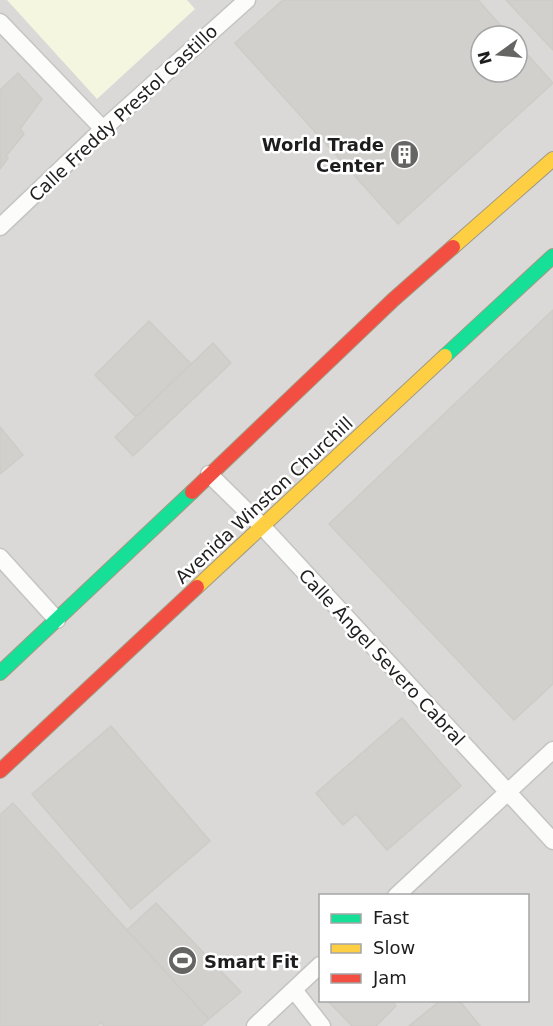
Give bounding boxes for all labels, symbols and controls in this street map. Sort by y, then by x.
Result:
street label: Calle Freddy Prestol Castillo [25,20,221,206]
north arrow [469,24,529,84]
text: N [474,49,496,67]
place label: World Trade Center [262,134,384,176]
building icon: World Trade Center [389,138,421,170]
street label: Avenida Winston Churchill [171,412,357,588]
street label: Calle Ángel Severo Cabral [295,564,469,750]
legend [319,894,529,1002]
text: Fast [373,907,409,928]
text: Slow [373,937,415,958]
sports icon: Smart Fit [167,945,199,977]
place label: Smart Fit [204,951,299,972]
text: Jam [372,967,407,988]

